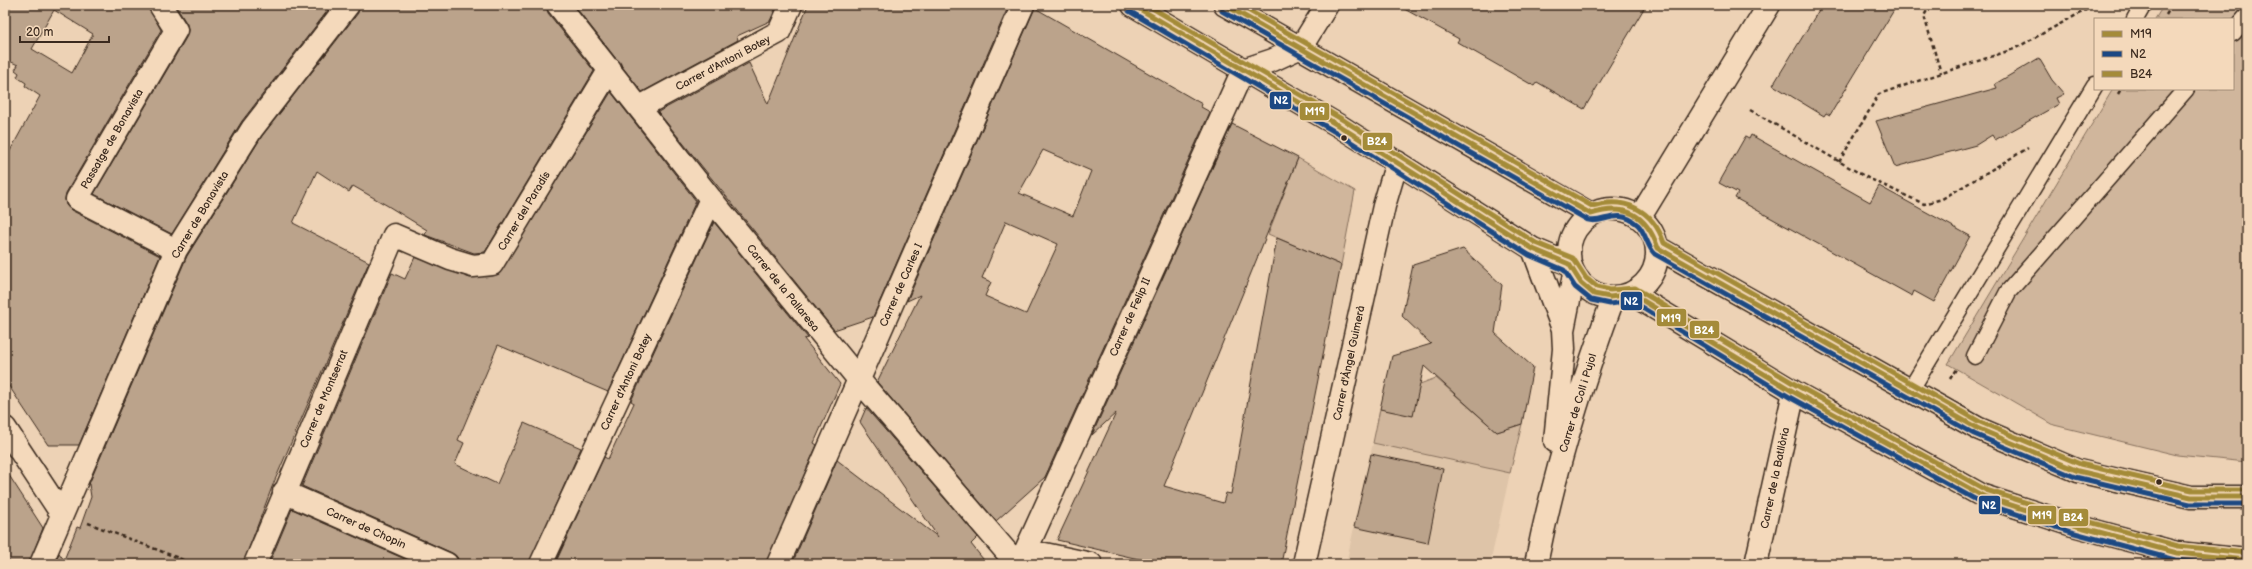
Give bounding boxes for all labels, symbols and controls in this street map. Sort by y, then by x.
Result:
scale bar [20,18,109,44]
legend [2094,18,2234,90]
text: 20 m [26,25,53,40]
text: M19 [2130,27,2152,42]
street label: Carrer d'Antoni Botey [673,33,773,93]
text: N2 [2130,47,2146,62]
text: B24 [2130,67,2153,82]
street label: Passatge de Bonavista [78,87,146,191]
line badge: N2 [1269,91,1292,110]
text: N2 [1274,94,1289,107]
line badge: M19 [1299,102,1330,121]
text: M19 [1305,105,1325,118]
line badge: B24 [1362,132,1393,151]
unlabelled marker [1339,133,1349,143]
text: B24 [1367,135,1388,148]
street label: Carrer del Paradís [495,168,553,253]
street label: Carrer de Bonavista [169,169,231,261]
street label: Carrer de Carles I [877,241,925,329]
street label: Carrer de la Pallaresa [744,242,822,334]
street label: Carrer de Felip II [1107,275,1153,358]
line badge: N2 [1620,291,1643,311]
text: N2 [1624,295,1639,308]
street label: Carrer d'Àngel Guimerà [1329,304,1368,422]
line badge: M19 [1656,308,1687,327]
text: M19 [1661,312,1681,325]
line badge: B24 [1689,320,1720,339]
text: B24 [1694,324,1715,337]
street label: Carrer d'Antoni Botey [598,331,654,433]
street label: Carrer de Montserrat [297,347,351,450]
street label: Carrer de Coll i Pujol [1557,352,1599,454]
street label: Carrer de la Batllòria [1758,426,1792,530]
unlabelled marker [2154,477,2164,487]
line badge: N2 [1978,495,2001,515]
text: N2 [1982,499,1997,512]
street label: Carrer de Chopin [324,505,408,551]
line badge: M19 [2027,505,2057,525]
line badge: B24 [2058,508,2089,527]
text: M19 [2032,509,2052,522]
text: B24 [2063,511,2084,524]

